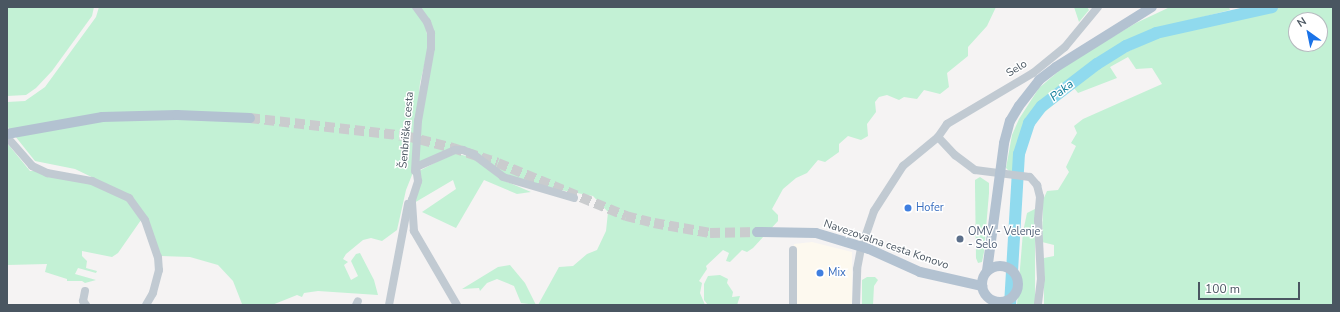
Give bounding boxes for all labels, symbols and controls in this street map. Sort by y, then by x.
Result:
north arrow [1288,12,1328,52]
text: N [1294,14,1309,31]
street label: Selo [1004,58,1030,80]
water label: Paka [1047,77,1077,105]
street label: Šenbriška cesta [397,91,417,169]
place label: Hofer [916,201,944,215]
marker: Hofer [903,203,913,213]
street label: Navezovalna cesta Konovo [822,217,950,273]
place label: OMV - Velenje - Selo [968,226,1040,252]
marker: OMV - Velenje - Selo [955,234,965,244]
place label: Mix [828,266,846,280]
marker: Mix [815,268,825,278]
scale bar [1200,274,1302,300]
text: 100 m [1205,281,1240,297]

